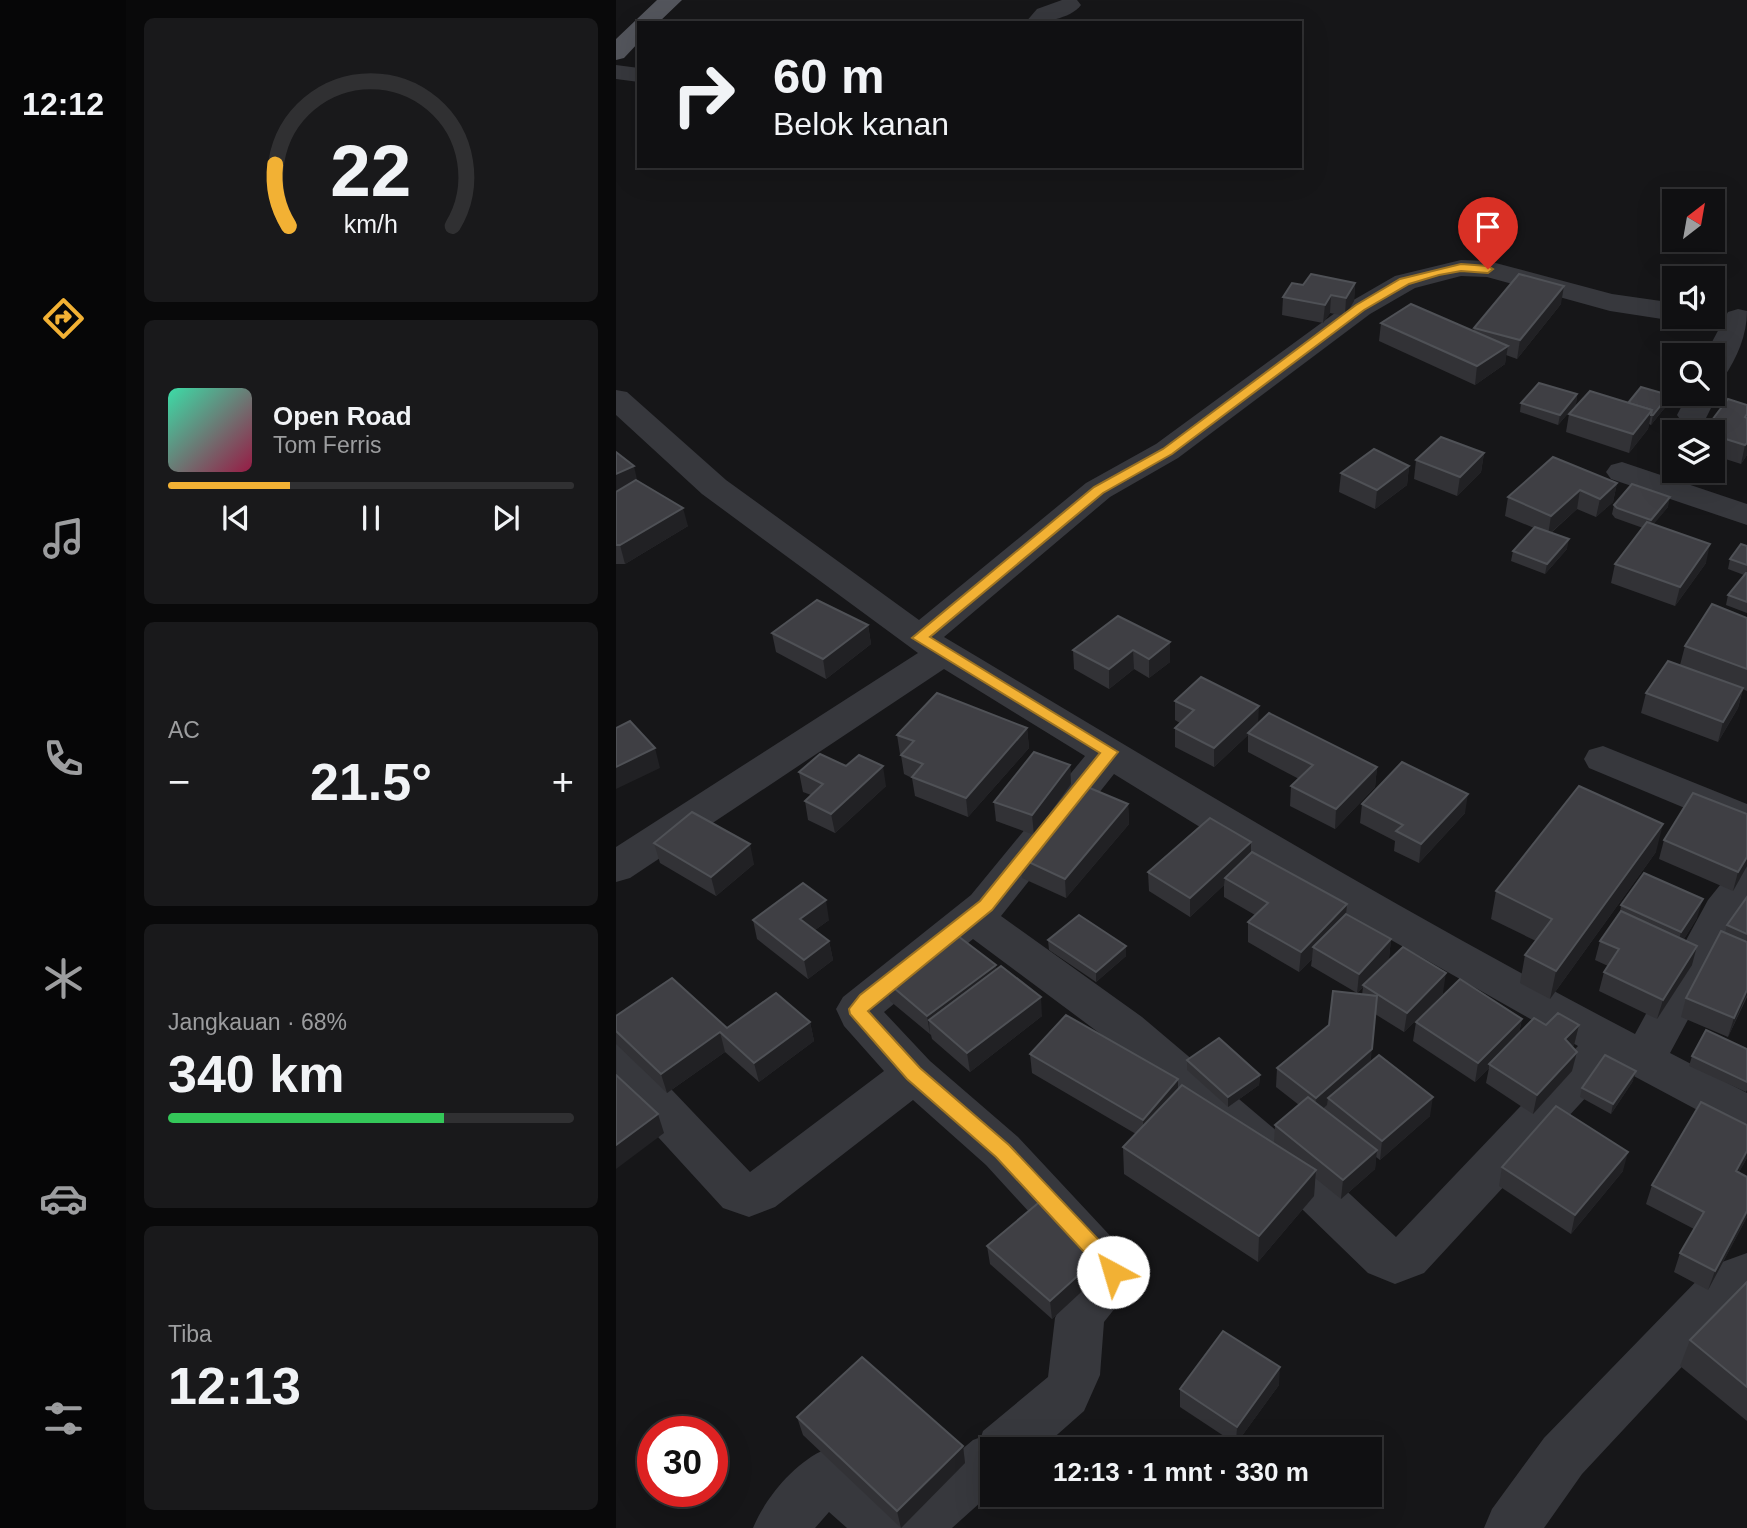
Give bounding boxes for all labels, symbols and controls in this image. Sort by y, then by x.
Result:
icon: right [658,49,749,140]
text: 60 m [773,49,885,103]
text: 12:12 [22,86,104,122]
text: Belok kanan [773,106,949,142]
text: 22 [331,130,411,211]
north arrow [1662,189,1726,252]
map controls [1662,189,1725,483]
pin [1458,197,1518,269]
icon: arrive [1469,208,1507,246]
text: km/h [344,210,398,238]
button: sound [1662,266,1725,329]
icon: directions [39,294,88,343]
button: search [1662,343,1725,406]
text: Open Road [273,401,412,431]
button: layers [1662,420,1725,483]
text: Tom Ferris [273,432,382,458]
icon: previous [217,499,255,537]
icon: pause [352,499,390,537]
icon: next [487,499,525,537]
icon: music [39,514,88,563]
text: AC [168,717,200,743]
icon: phone [39,734,88,783]
text: 21.5° [310,753,432,811]
text: − [168,761,190,803]
text: + [552,761,574,803]
icon: climate [39,954,88,1003]
text: Jangkauan · 68% [168,1009,347,1035]
text: 340 km [168,1045,344,1103]
icon: car [39,1174,88,1223]
position arrow [1076,1235,1150,1309]
text: Tiba [168,1321,212,1347]
text: 12:13 [168,1357,301,1415]
icon: filters [39,1394,88,1443]
speed limit sign: 30 [637,1416,728,1507]
text: 12:13 · 1 mnt · 330 m [1053,1457,1309,1487]

